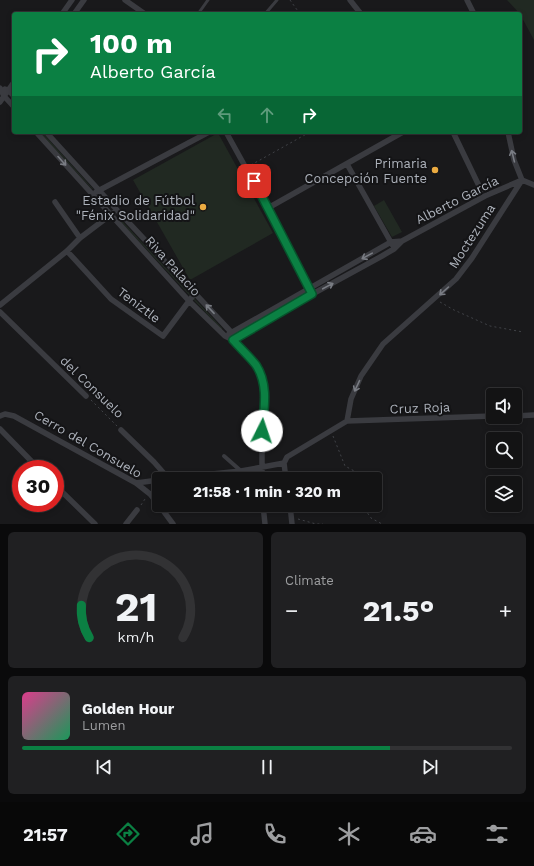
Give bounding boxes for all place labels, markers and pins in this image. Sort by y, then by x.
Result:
place label: Primaria Concepción Fuente [304,156,428,186]
pin [237,164,271,198]
marker: Primaria Concepción Fuente [430,165,440,175]
place label: Estadio de Fútbol "Fénix Solidaridad" [76,193,195,223]
marker: Estadio de Fútbol "Fénix Solidaridad" [198,202,208,212]

